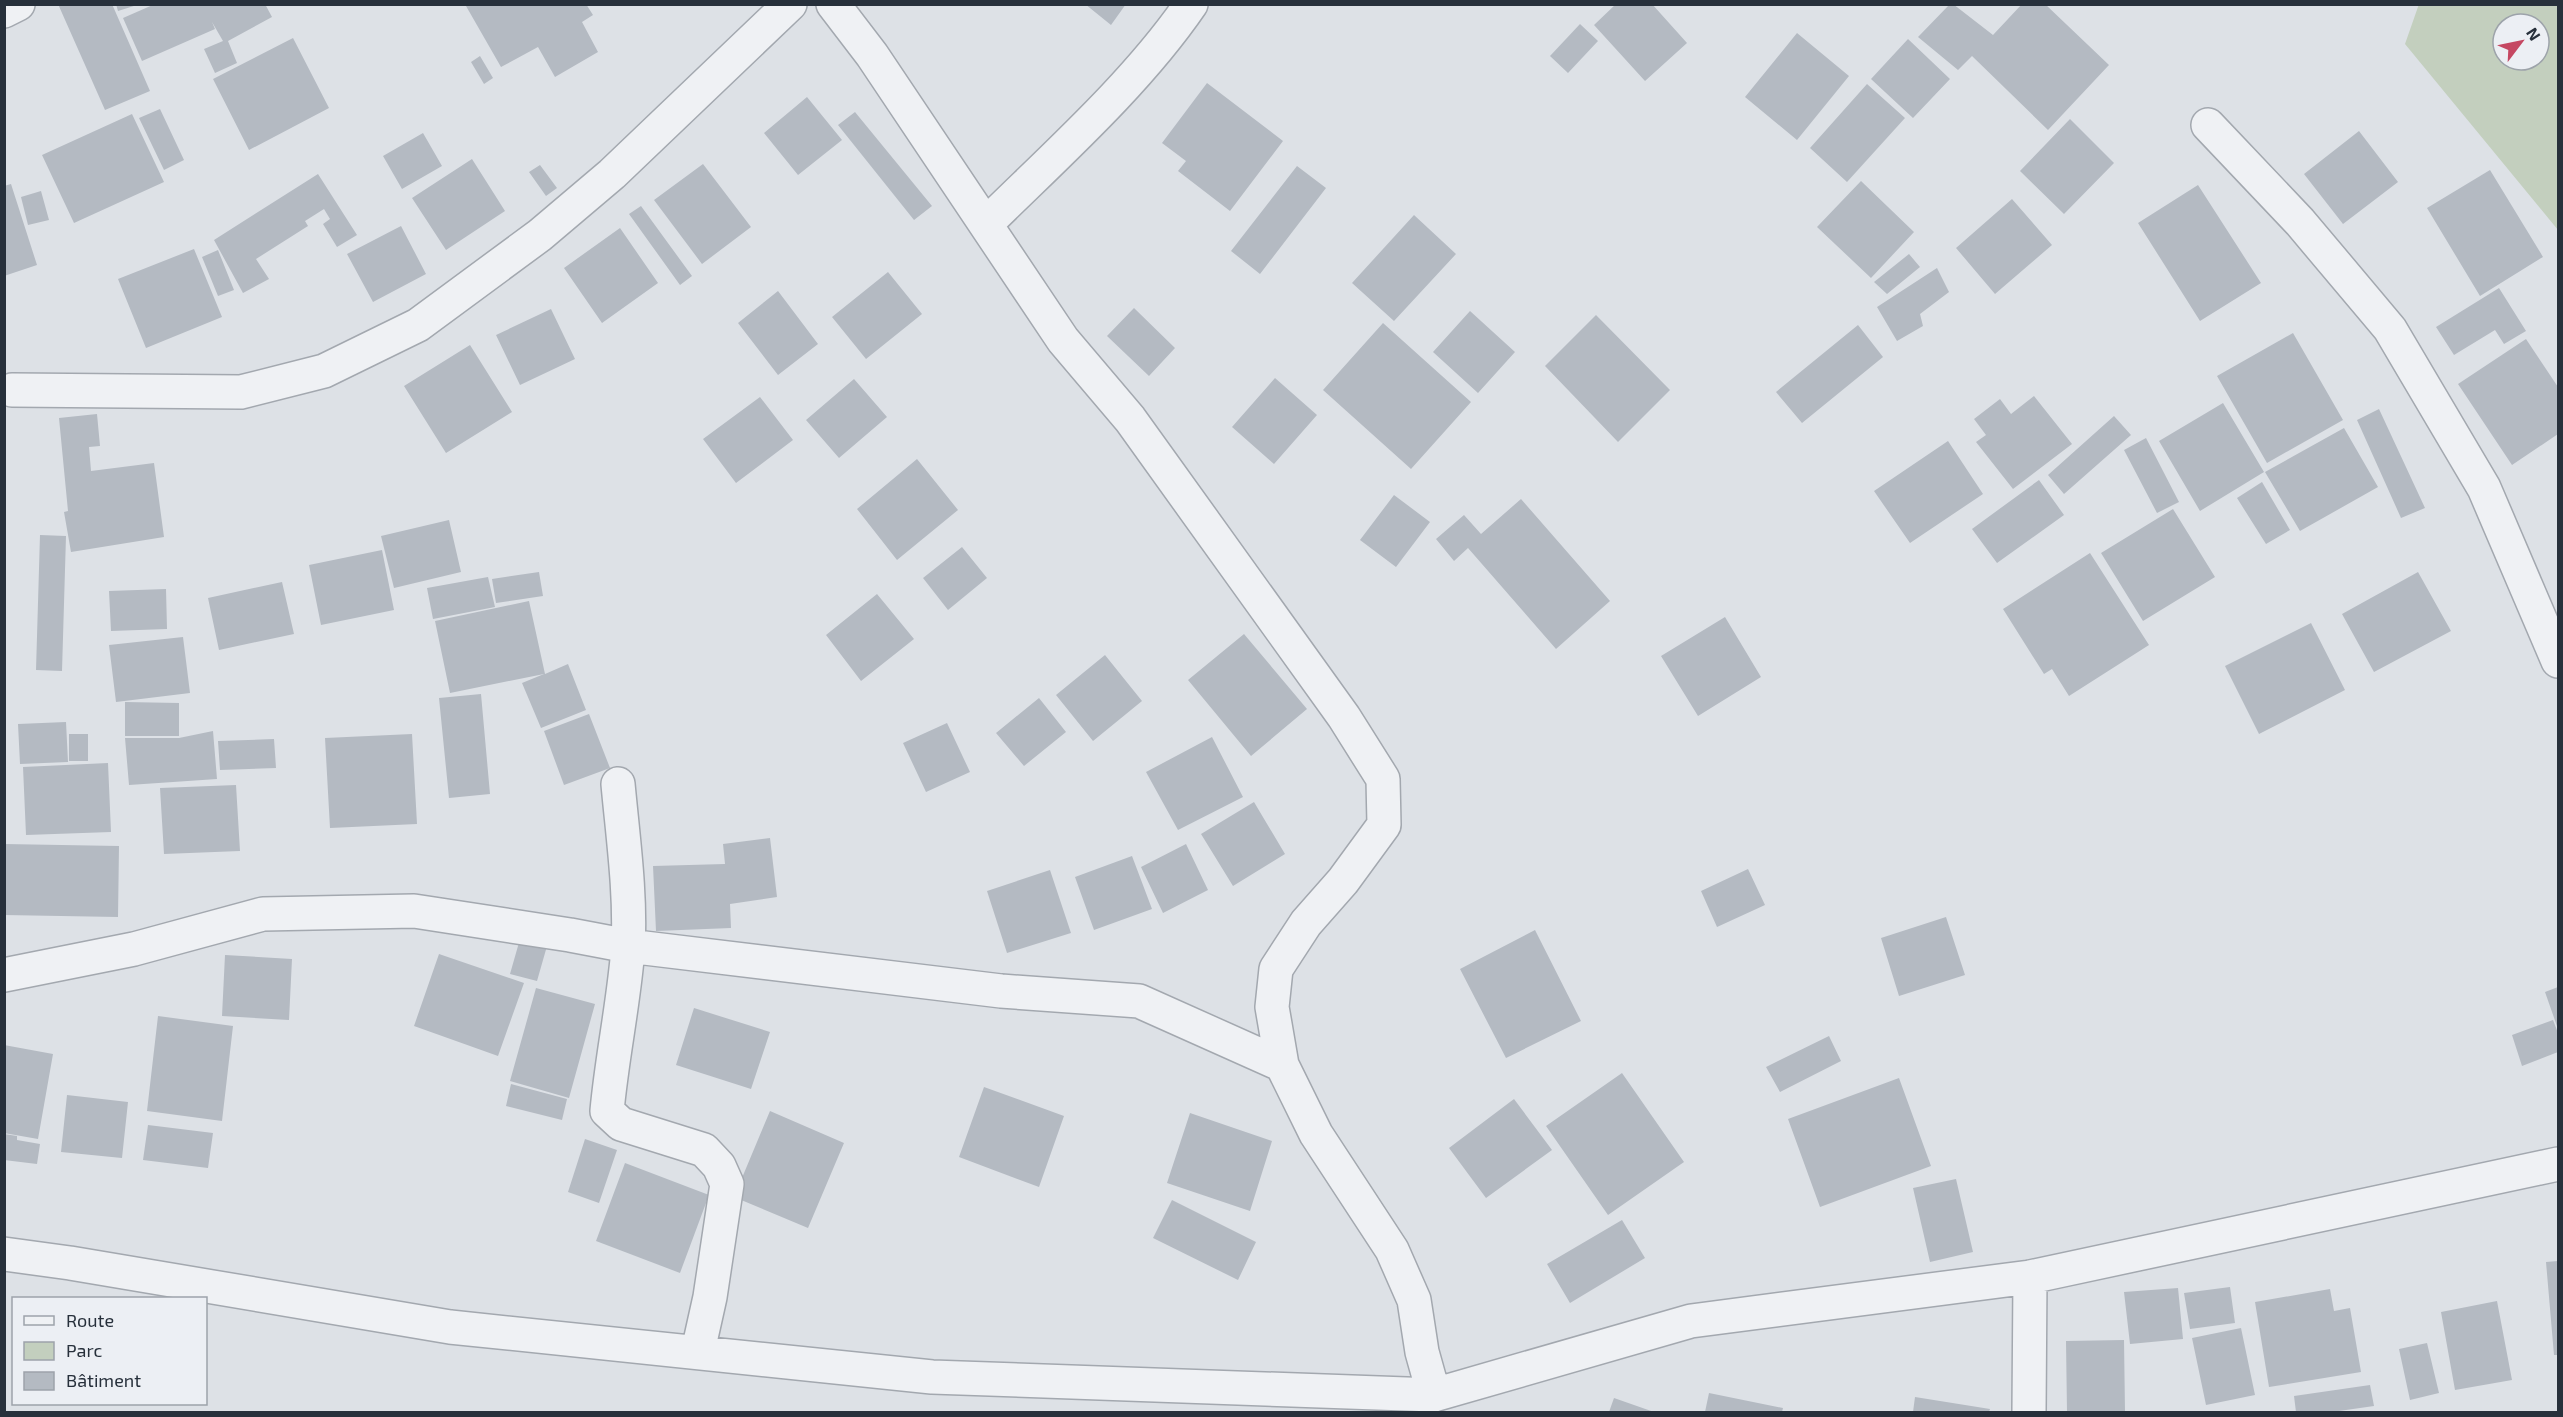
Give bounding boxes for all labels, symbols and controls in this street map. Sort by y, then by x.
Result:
north arrow [2491,12,2551,72]
text: N [2523,24,2545,44]
legend [12,1297,207,1405]
text: Route [66,1309,114,1331]
text: Parc [66,1339,102,1361]
text: Bâtiment [66,1369,141,1391]

